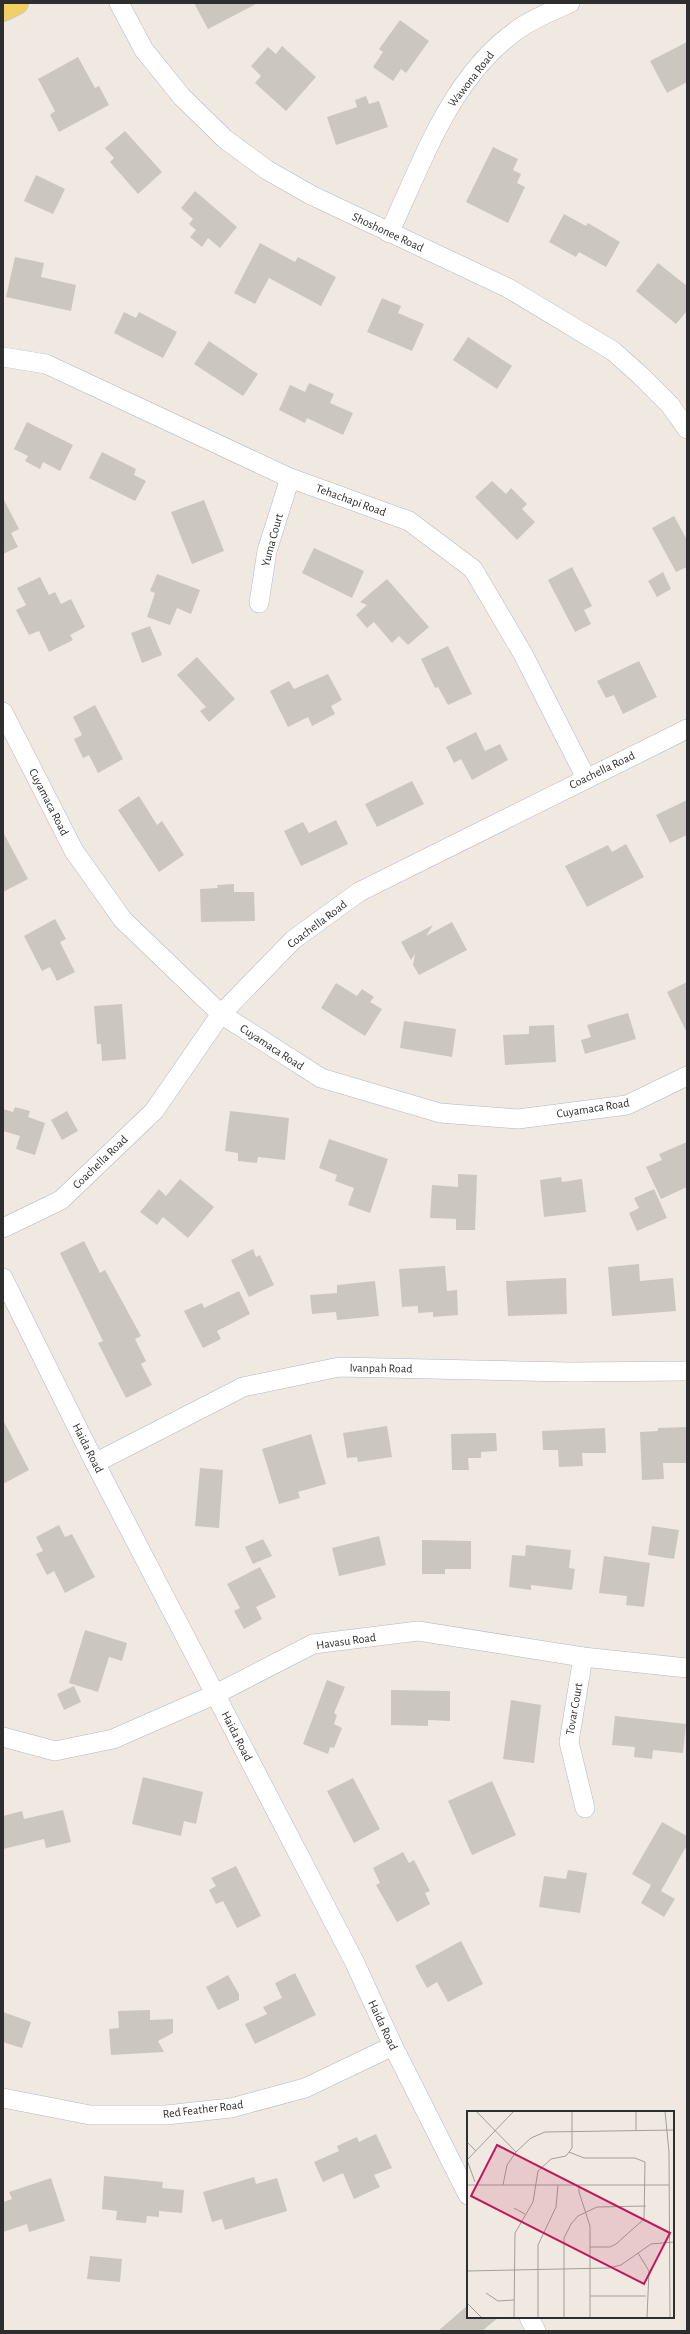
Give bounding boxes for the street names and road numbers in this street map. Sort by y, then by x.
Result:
street label: Wawona Road [446,49,496,109]
street label: Shoshonee Road [350,210,426,254]
street label: Tehachapi Road [314,482,388,518]
street label: Yuma Court [259,512,285,568]
street label: Coachella Road [567,749,637,791]
street label: Cuyamaca Road [26,767,71,838]
street label: Coachella Road [285,898,349,950]
street label: Cuyamaca Road [237,1022,306,1073]
street label: Cuyamaca Road [556,1096,630,1121]
street label: Coachella Road [70,1133,130,1191]
street label: Ivanpah Road [349,1361,413,1375]
street label: Haida Road [70,1421,106,1475]
street label: Havasu Road [315,1631,377,1651]
street label: Tovar Court [564,1682,585,1736]
street label: Haida Road [219,1709,255,1763]
street label: Haida Road [366,1998,400,2052]
street label: Red Feather Road [162,2098,244,2120]

